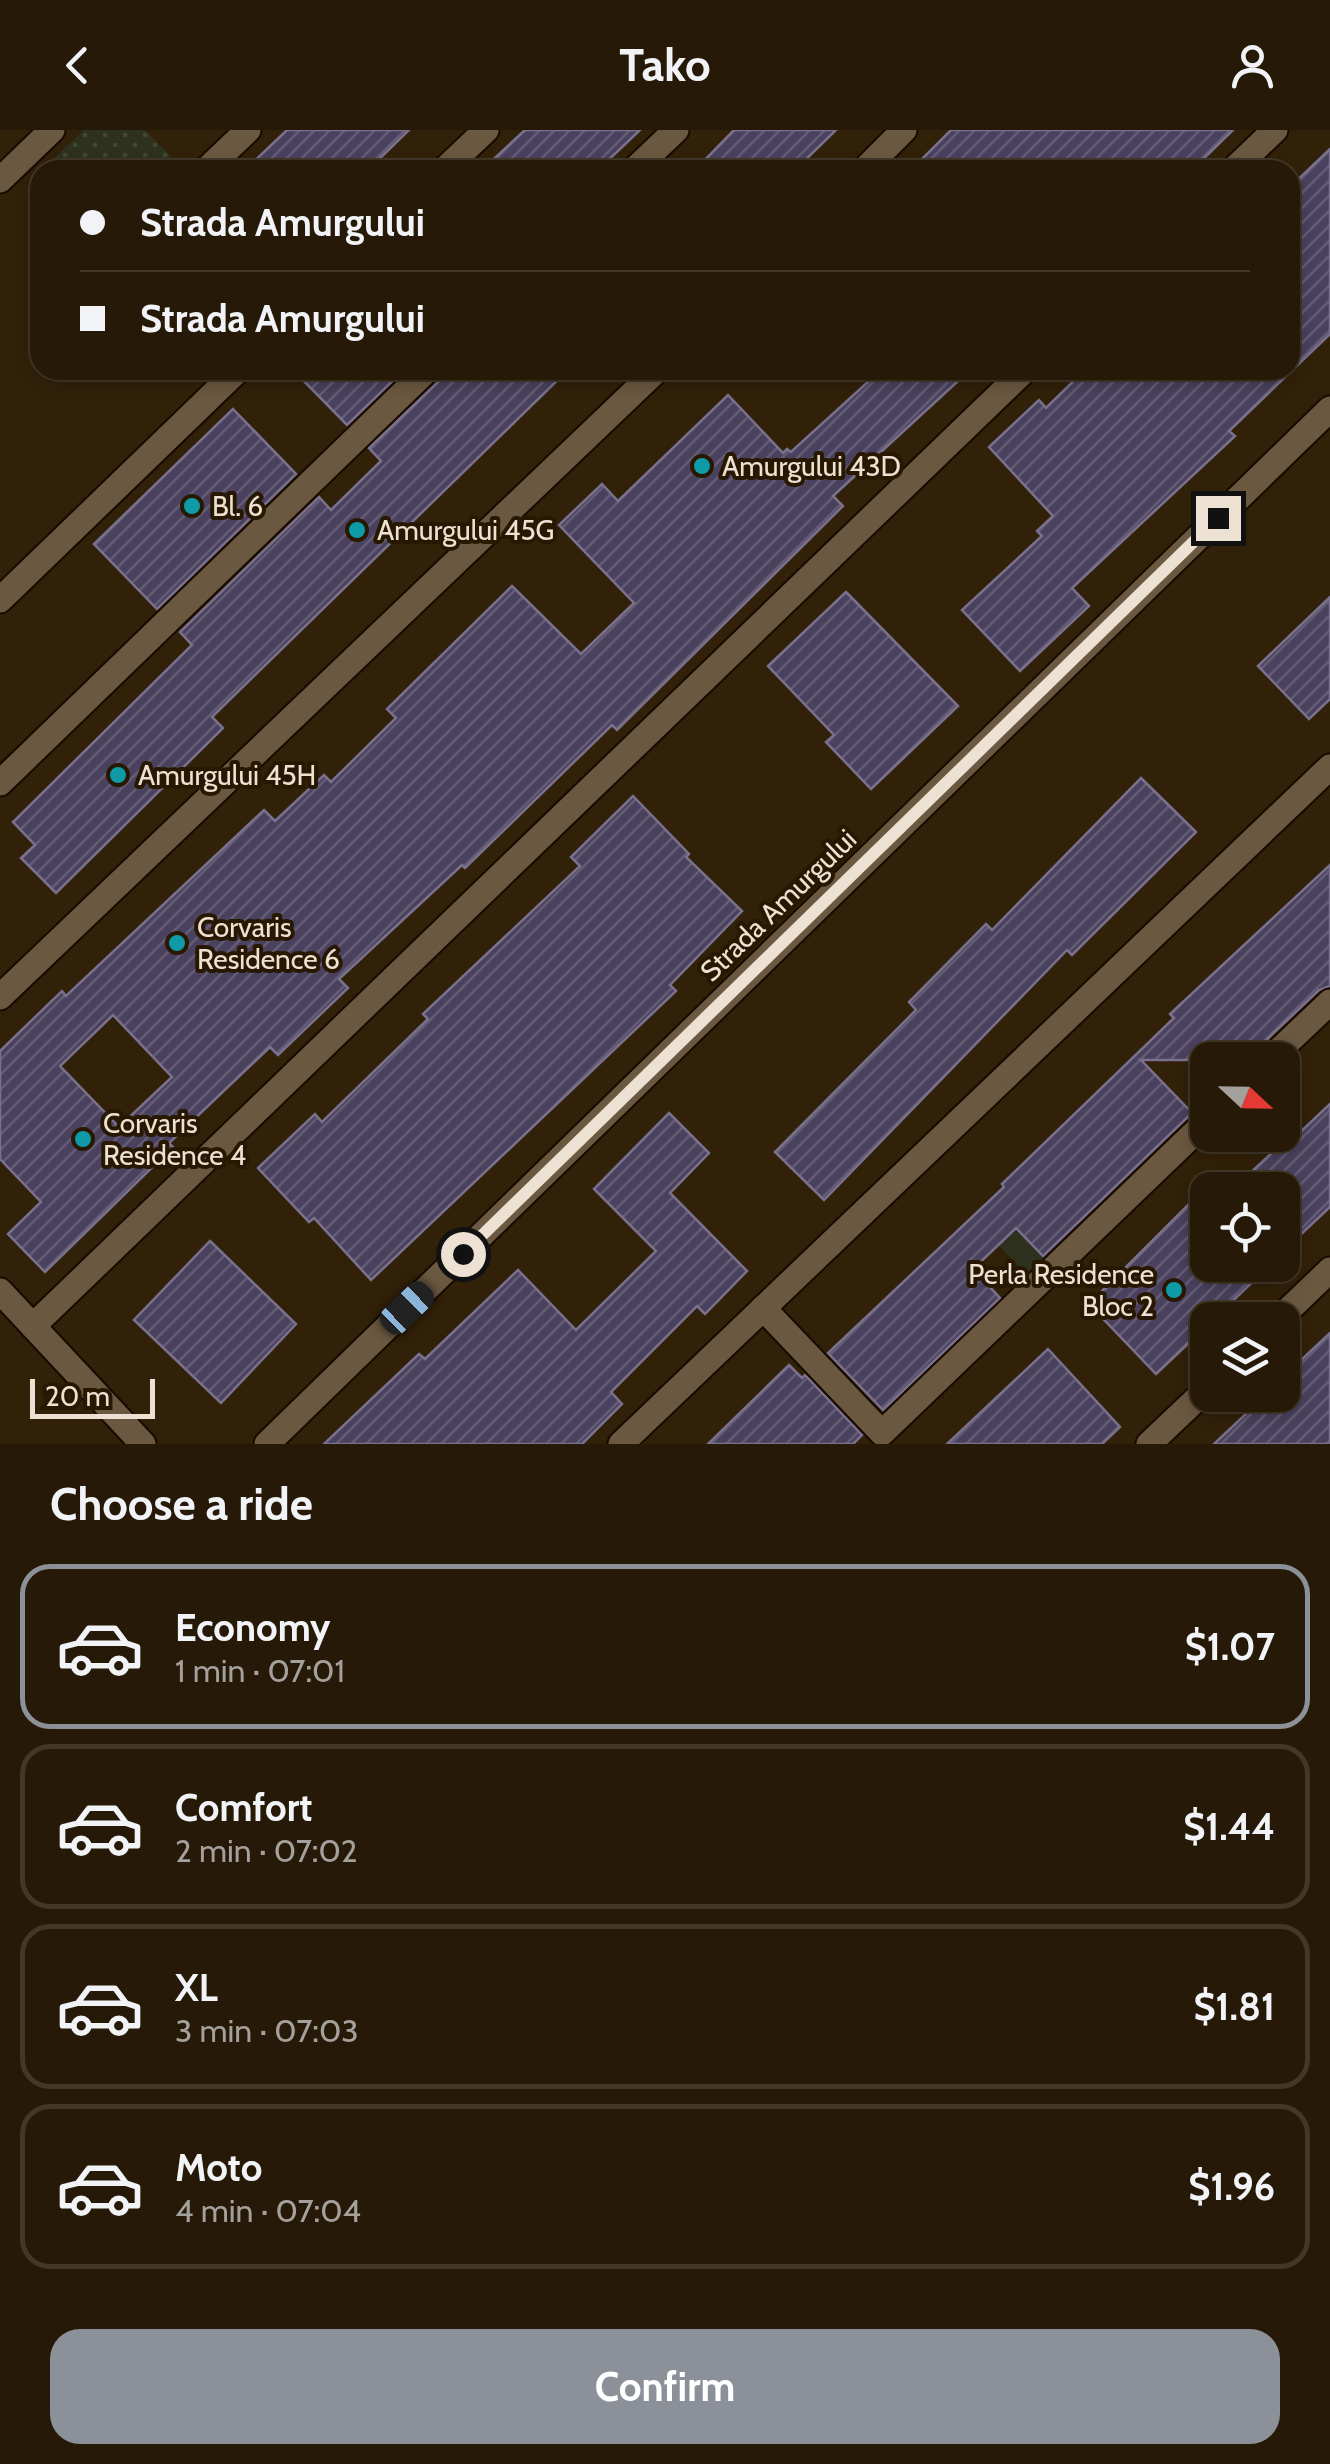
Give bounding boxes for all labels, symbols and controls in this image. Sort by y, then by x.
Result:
icon: back [50,38,105,93]
text: Tako [619,38,711,92]
icon: person [1225,38,1280,93]
text: Strada Amurgului [140,199,425,246]
text: Strada Amurgului [140,295,425,342]
place label: Amurgului 43D [722,449,901,483]
marker: Amurgului 43D [691,455,713,477]
place label: Bl. 6 [212,489,263,523]
marker: Bl. 6 [181,495,203,517]
route end [1196,496,1241,541]
place label: Amurgului 45G [377,513,554,547]
marker: Amurgului 45G [346,519,368,541]
place label: Amurgului 45H [138,758,316,792]
marker: Amurgului 45H [107,764,129,786]
street label: Strada Amurgului [693,822,863,988]
place label: Corvaris Residence 6 [197,910,340,976]
marker: Corvaris Residence 6 [166,932,188,954]
north arrow [1190,1042,1300,1152]
map controls [1190,1042,1300,1412]
place label: Corvaris Residence 4 [103,1106,246,1172]
marker: Corvaris Residence 4 [72,1128,94,1150]
button: locate [1190,1172,1300,1282]
route start [441,1232,486,1277]
place label: Perla Residence Bloc 2 [968,1257,1154,1323]
car [375,1276,439,1340]
marker: Perla Residence Bloc 2 [1163,1279,1185,1301]
button: layers [1190,1302,1300,1412]
scale bar [30,1374,155,1418]
text: 20 m [45,1379,110,1413]
text: Choose a ride [50,1477,313,1531]
icon: car [55,1602,145,1692]
text: Economy [175,1604,330,1651]
text: $1.07 [1185,1623,1275,1670]
text: 1 min · 07:01 [175,1651,345,1690]
icon: car [55,1782,145,1872]
text: Comfort [175,1784,312,1831]
text: $1.44 [1183,1803,1275,1850]
text: 2 min · 07:02 [175,1831,358,1870]
icon: car [55,1962,145,2052]
text: XL [175,1964,218,2011]
text: $1.81 [1194,1983,1275,2030]
text: 3 min · 07:03 [175,2011,359,2050]
icon: car [55,2142,145,2232]
text: Moto [175,2144,262,2191]
text: $1.96 [1188,2163,1275,2210]
text: 4 min · 07:04 [175,2191,361,2230]
button: Confirm [50,2329,1280,2444]

